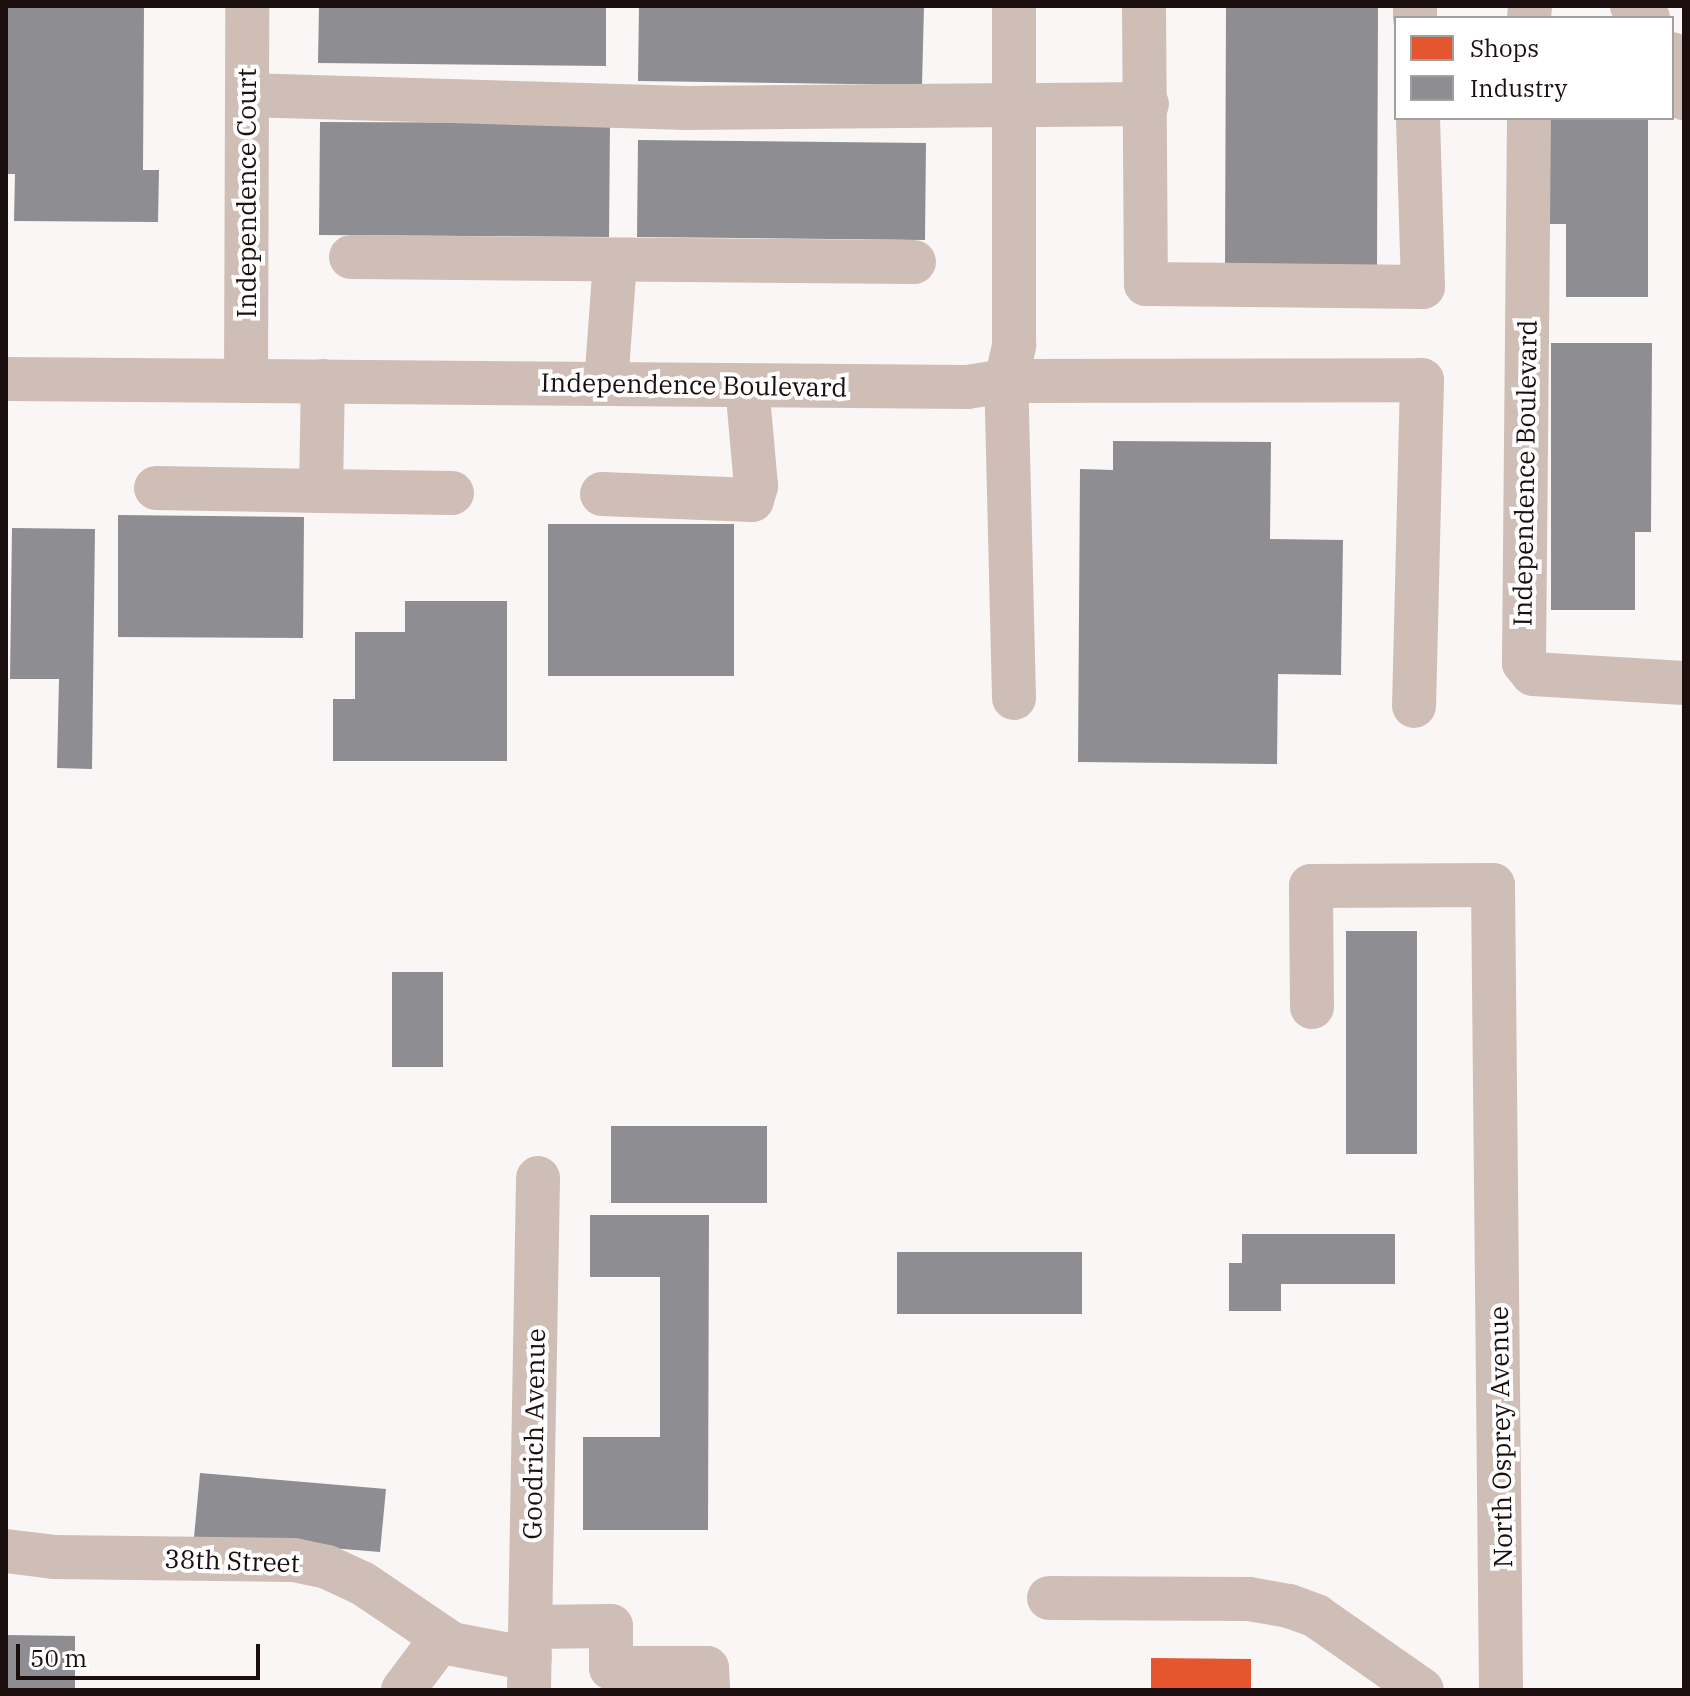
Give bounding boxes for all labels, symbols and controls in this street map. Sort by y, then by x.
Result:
legend [1394,16,1674,120]
text: Shops [1470,32,1539,64]
street label: Independence Court [231,68,263,318]
text: Industry [1470,72,1567,104]
street label: Independence Boulevard [1507,319,1543,627]
street label: Independence Boulevard [540,367,848,403]
street label: North Osprey Avenue [1483,1306,1519,1568]
street label: Goodrich Avenue [517,1328,551,1540]
street label: 38th Street [164,1543,300,1579]
scale bar [20,1628,264,1678]
text: 50 m [30,1642,87,1674]

